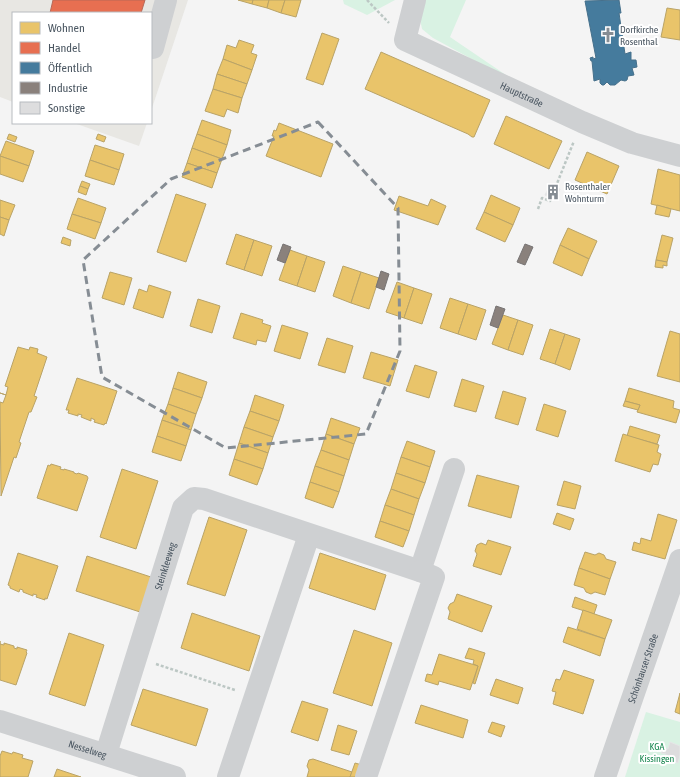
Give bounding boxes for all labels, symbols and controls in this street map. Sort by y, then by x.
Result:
legend [12,12,152,124]
text: Wohnen [48,21,85,35]
place label: Dorfkirche Rosenthal [620,24,659,47]
church icon: Dorfkirche Rosenthal [599,26,617,44]
text: Handel [48,41,82,55]
text: Öffentlich [48,61,92,75]
street label: Hauptstraße [499,79,545,109]
text: Industrie [48,81,88,95]
text: Sonstige [48,101,85,115]
place label: Rosenthaler Wohnturm [565,181,611,204]
building icon: Rosenthaler Wohnturm [544,183,562,201]
street label: Steinkleeweg [152,540,178,591]
street label: Schönhauser Straße [625,632,660,705]
street label: Nesselweg [67,738,109,760]
park label: KGA Kissingen [640,741,675,764]

